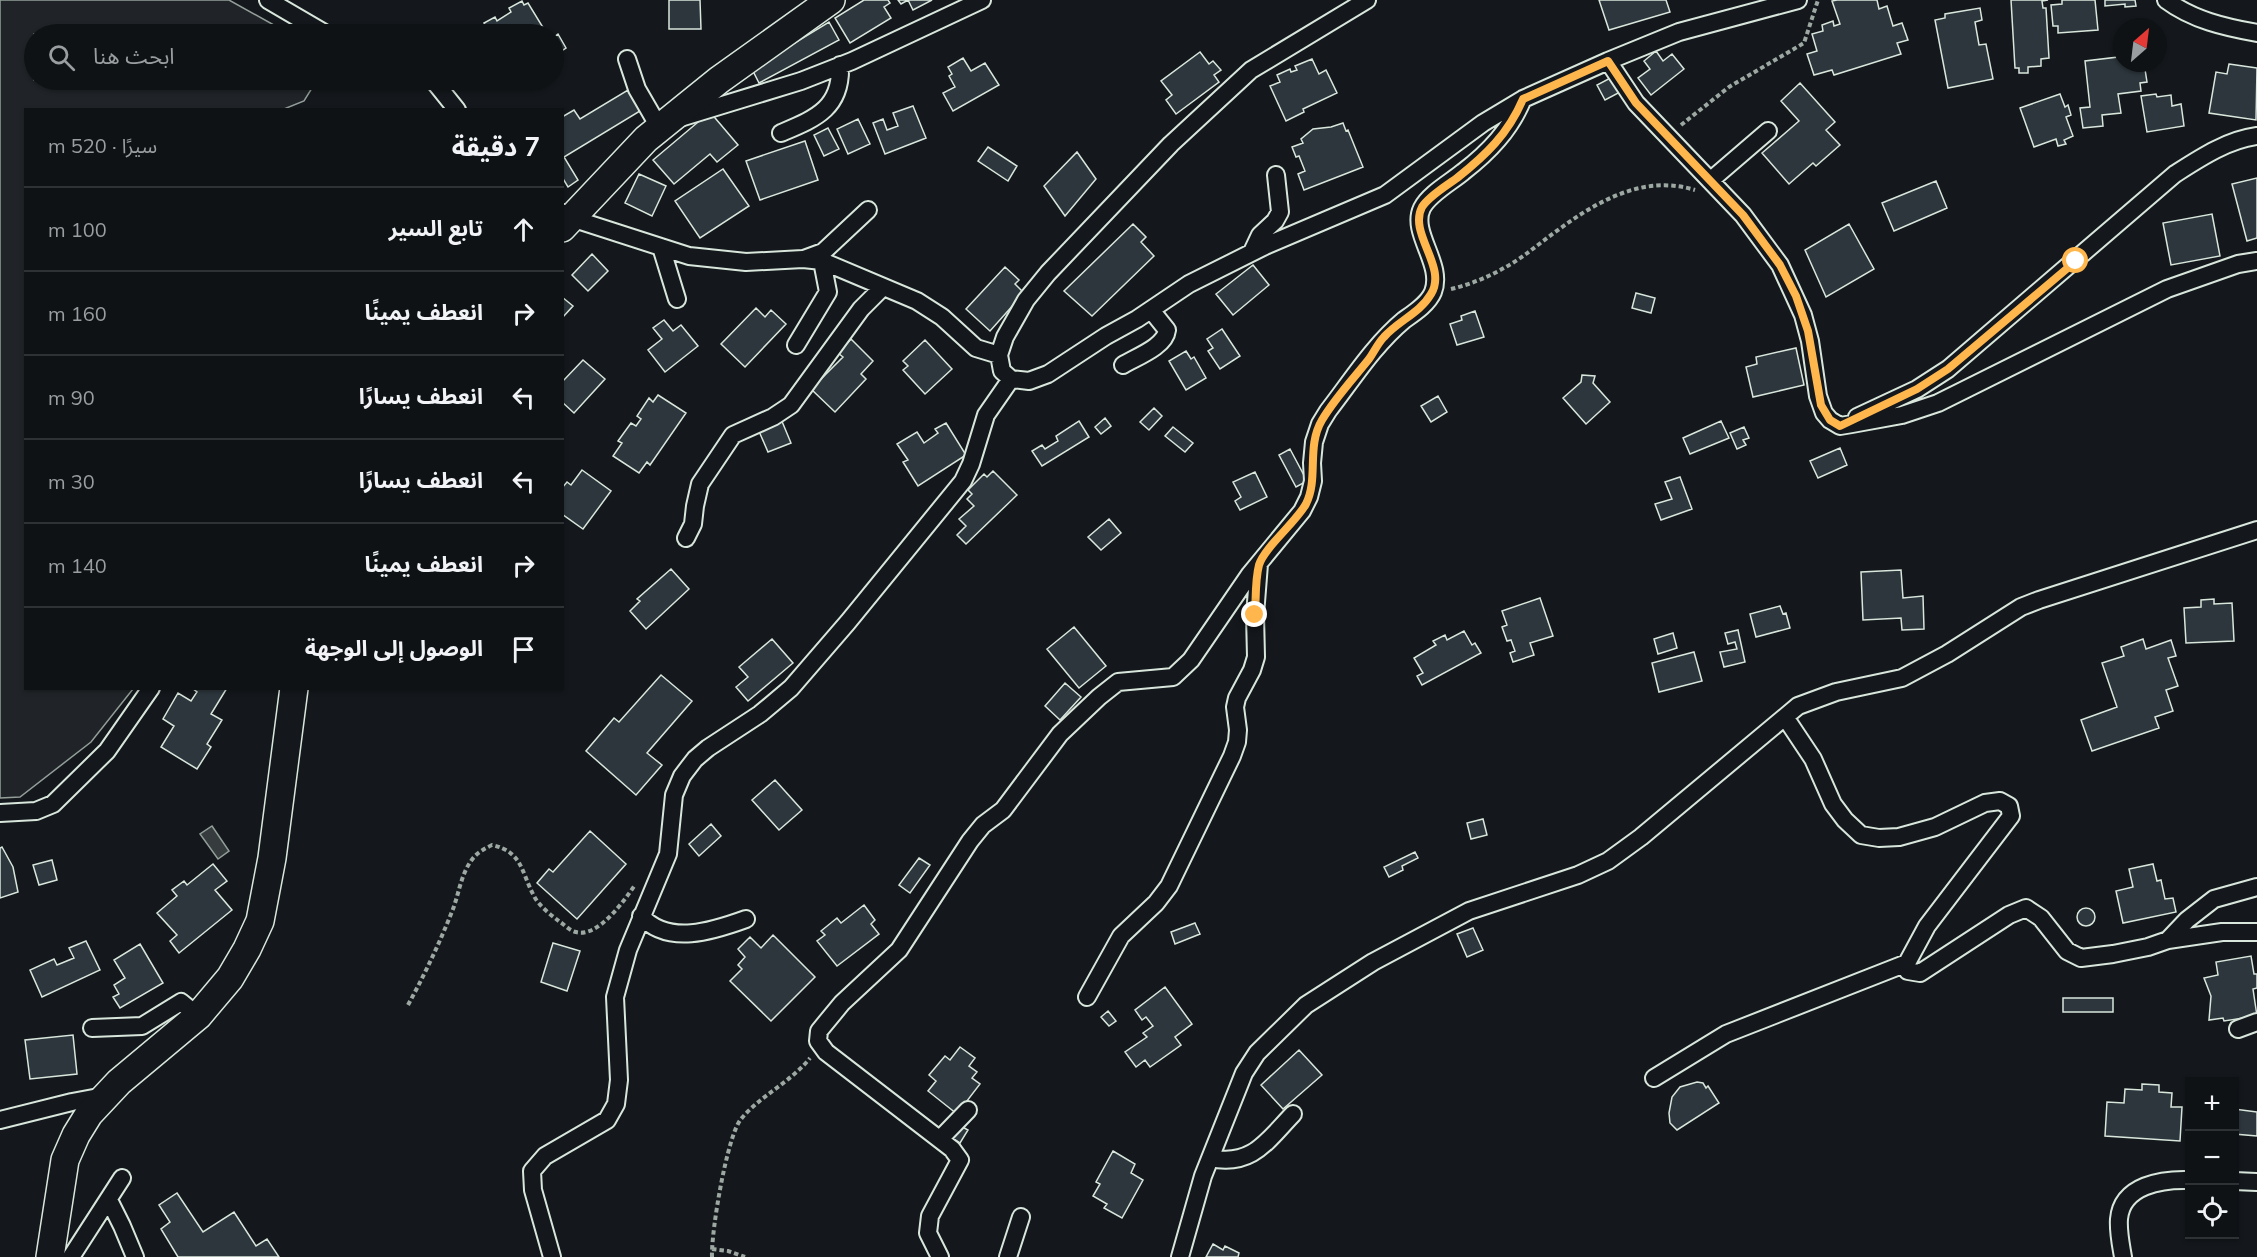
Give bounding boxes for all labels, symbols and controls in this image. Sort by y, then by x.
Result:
north arrow [2113,18,2167,72]
search box [24,24,564,90]
icon: search [45,41,78,74]
text: ابحث هنا [93,42,175,70]
text: 7 دقيقة [452,130,540,163]
text: سيرًا · 520 m [48,133,157,158]
icon: ahead [507,213,540,246]
text: تابع السير [389,214,483,242]
text: 100 m [48,217,107,242]
route start [2062,247,2088,273]
icon: right [507,297,540,330]
text: انعطف يمينًا [364,298,483,326]
text: 160 m [48,301,107,326]
icon: left [507,381,540,414]
text: انعطف يسارًا [359,382,483,410]
text: 90 m [48,385,95,410]
icon: left [507,465,540,498]
text: انعطف يسارًا [359,466,483,494]
text: 30 m [48,469,95,494]
icon: right [507,549,540,582]
text: انعطف يمينًا [364,550,483,578]
text: 140 m [48,553,107,578]
route end [1241,601,1267,627]
icon: arrive [507,633,540,666]
text: الوصول إلى الوجهة [305,634,483,662]
map controls [2185,1077,2239,1239]
button: + [2185,1077,2239,1131]
button: − [2185,1131,2239,1185]
button: locate [2185,1185,2239,1239]

